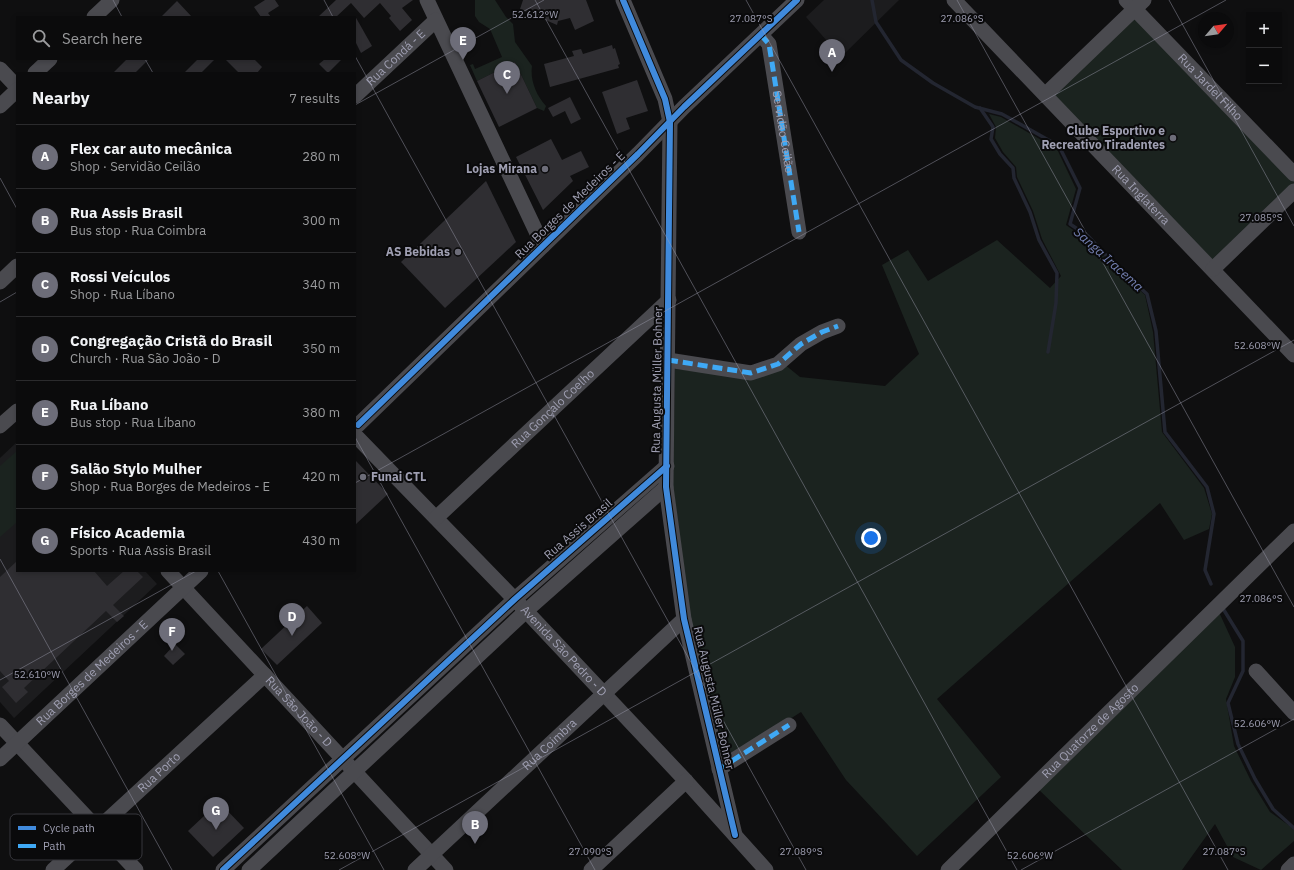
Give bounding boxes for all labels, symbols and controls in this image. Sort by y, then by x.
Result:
text: 52.612°W [512,8,558,21]
text: 27.087°S [729,12,773,25]
text: 27.086°S [940,12,984,25]
north arrow [1198,12,1234,48]
map controls [1246,12,1282,84]
button: + [1246,12,1282,48]
search box [16,16,356,60]
street label: Rua Condá - E [363,26,428,89]
icon: search [30,27,52,49]
pin: E [450,27,476,60]
text: Search here [62,29,142,48]
pin: A [819,39,845,72]
button: − [1246,48,1282,84]
street label: Rua Jardel Filho [1175,50,1246,123]
pin: C [494,61,520,94]
text: Nearby [32,87,90,109]
street label: Servidão Ceilão [770,89,798,174]
text: 7 results [289,90,340,107]
place label: Clube Esportivo e Recreativo Tiradentes [1041,123,1165,152]
marker: Clube Esportivo e Recreativo Tiradentes [1168,133,1178,143]
text: Flex car auto mecânica [70,139,232,158]
text: A [41,148,49,165]
text: 280 m [302,148,340,165]
street label: Rua Borges de Medeiros - E [511,148,628,261]
text: Shop · Servidão Ceilão [70,158,200,175]
place label: Lojas Mirana [466,161,537,176]
street label: Rua Inglaterra [1109,162,1174,228]
marker: Lojas Mirana [540,164,550,174]
text: Rua Assis Brasil [70,203,183,222]
text: 27.085°S [1239,211,1283,224]
text: B [41,212,49,229]
text: 300 m [302,212,340,229]
text: Bus stop · Rua Coimbra [70,222,206,239]
water label: Sanga Iracema [1070,223,1147,295]
place label: AS Bebidas [386,244,450,259]
marker: AS Bebidas [453,247,463,257]
text: Rossi Veículos [70,267,170,286]
text: C [41,276,49,293]
text: 340 m [302,276,340,293]
text: Shop · Rua Líbano [70,286,175,303]
street label: Rua Augusta Müller Bohner [648,306,665,453]
text: Congregação Cristã do Brasil [70,331,272,350]
text: 52.608°W [1234,339,1280,352]
text: D [40,340,50,357]
text: 350 m [302,340,340,357]
text: Church · Rua São João - D [70,350,221,367]
street label: Rua Gonçalo Coelho [508,366,597,451]
text: Rua Líbano [70,395,148,414]
text: E [41,404,49,421]
text: 380 m [302,404,340,421]
text: Bus stop · Rua Líbano [70,414,196,431]
text: Salão Stylo Mulher [70,459,202,478]
text: F [41,468,49,485]
text: 420 m [302,468,340,485]
place label: Funai CTL [371,469,426,484]
marker: Funai CTL [358,472,368,482]
text: Shop · Rua Borges de Medeiros - E [70,478,270,495]
street label: Rua Assis Brasil [541,495,615,562]
text: Físico Academia [70,523,185,542]
your location [861,528,881,548]
text: G [40,532,50,549]
text: 430 m [302,532,340,549]
text: Sports · Rua Assis Brasil [70,542,211,559]
text: 27.086°S [1239,592,1283,605]
street label: Avenida São Pedro - D [518,602,610,699]
pin: D [279,603,305,636]
street label: Rua Borges de Medeiros - E [33,617,151,729]
pin: F [159,618,185,651]
street label: Rua Augusta Müller Bohner [691,625,738,772]
text: 52.610°W [14,668,60,681]
street label: Rua São João - D [263,673,336,750]
street label: Rua Quatorze de Agosto [1038,680,1141,781]
street label: Rua Coimbra [519,715,580,773]
text: 52.606°W [1234,717,1280,730]
street label: Rua Porto [134,749,183,796]
pin: G [203,797,229,830]
pin: B [462,811,488,844]
legend [10,814,142,860]
text: Cycle path [43,821,95,835]
text: Path [43,839,66,853]
text: 27.090°S [568,845,612,858]
text: 27.089°S [779,845,823,858]
text: 27.087°S [1202,845,1246,858]
text: 52.608°W [324,849,370,862]
text: 52.606°W [1007,849,1053,862]

